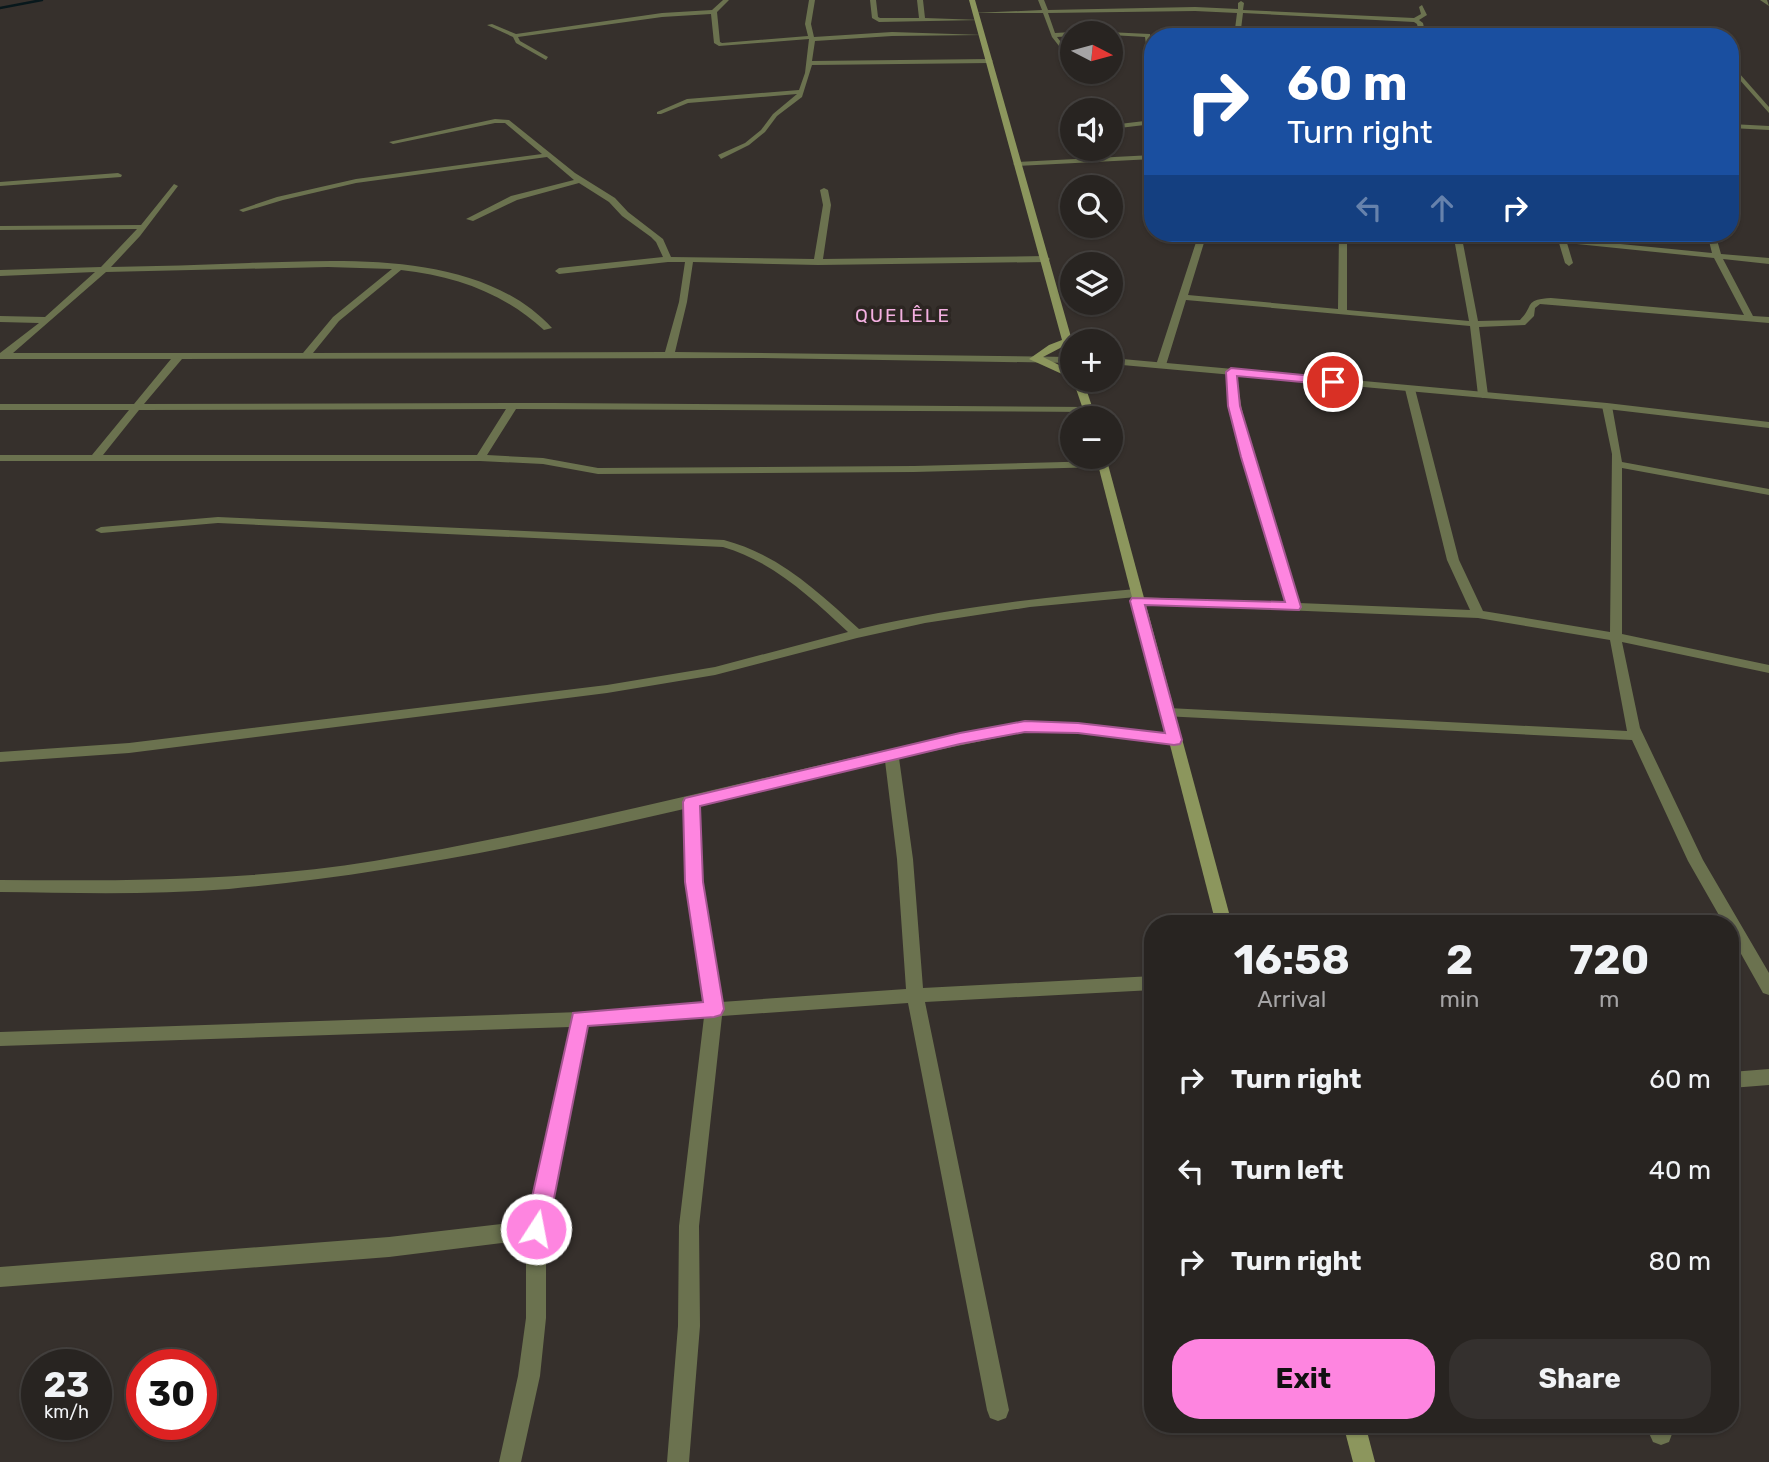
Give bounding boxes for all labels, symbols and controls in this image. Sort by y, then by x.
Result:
north arrow [1060,21,1124,84]
map controls [1060,21,1123,469]
text: 60 m [1287,54,1408,112]
icon: right [1172,56,1263,147]
button: sound [1060,98,1123,161]
text: Turn right [1287,113,1432,151]
button: search [1060,175,1123,238]
icon: left [1350,189,1388,227]
icon: ahead [1423,189,1461,227]
icon: right [1496,189,1534,227]
button: layers [1060,252,1123,315]
district label: QUELÊLE [855,304,951,327]
button: + [1060,329,1123,392]
pin [1303,352,1363,412]
icon: arrive [1314,363,1352,401]
button: − [1060,406,1123,469]
text: 16:58 [1234,935,1350,985]
text: 2 [1446,935,1473,985]
text: 720 [1569,935,1649,985]
text: Arrival [1257,985,1326,1013]
text: min [1440,985,1480,1013]
text: m [1599,985,1619,1013]
icon: right [1172,1061,1210,1099]
text: Turn right [1231,1064,1361,1095]
text: 60 m [1649,1064,1711,1095]
icon: left [1172,1152,1210,1190]
text: Turn left [1231,1155,1343,1186]
text: 40 m [1649,1155,1711,1186]
position arrow [499,1192,573,1266]
icon: right [1172,1243,1210,1281]
text: Turn right [1231,1246,1361,1277]
text: 80 m [1648,1246,1711,1277]
button: Exit [1172,1339,1435,1419]
button: Share [1449,1339,1711,1419]
speed limit sign: 30 [126,1349,217,1440]
text: 23 [44,1364,89,1406]
text: km/h [44,1401,89,1423]

